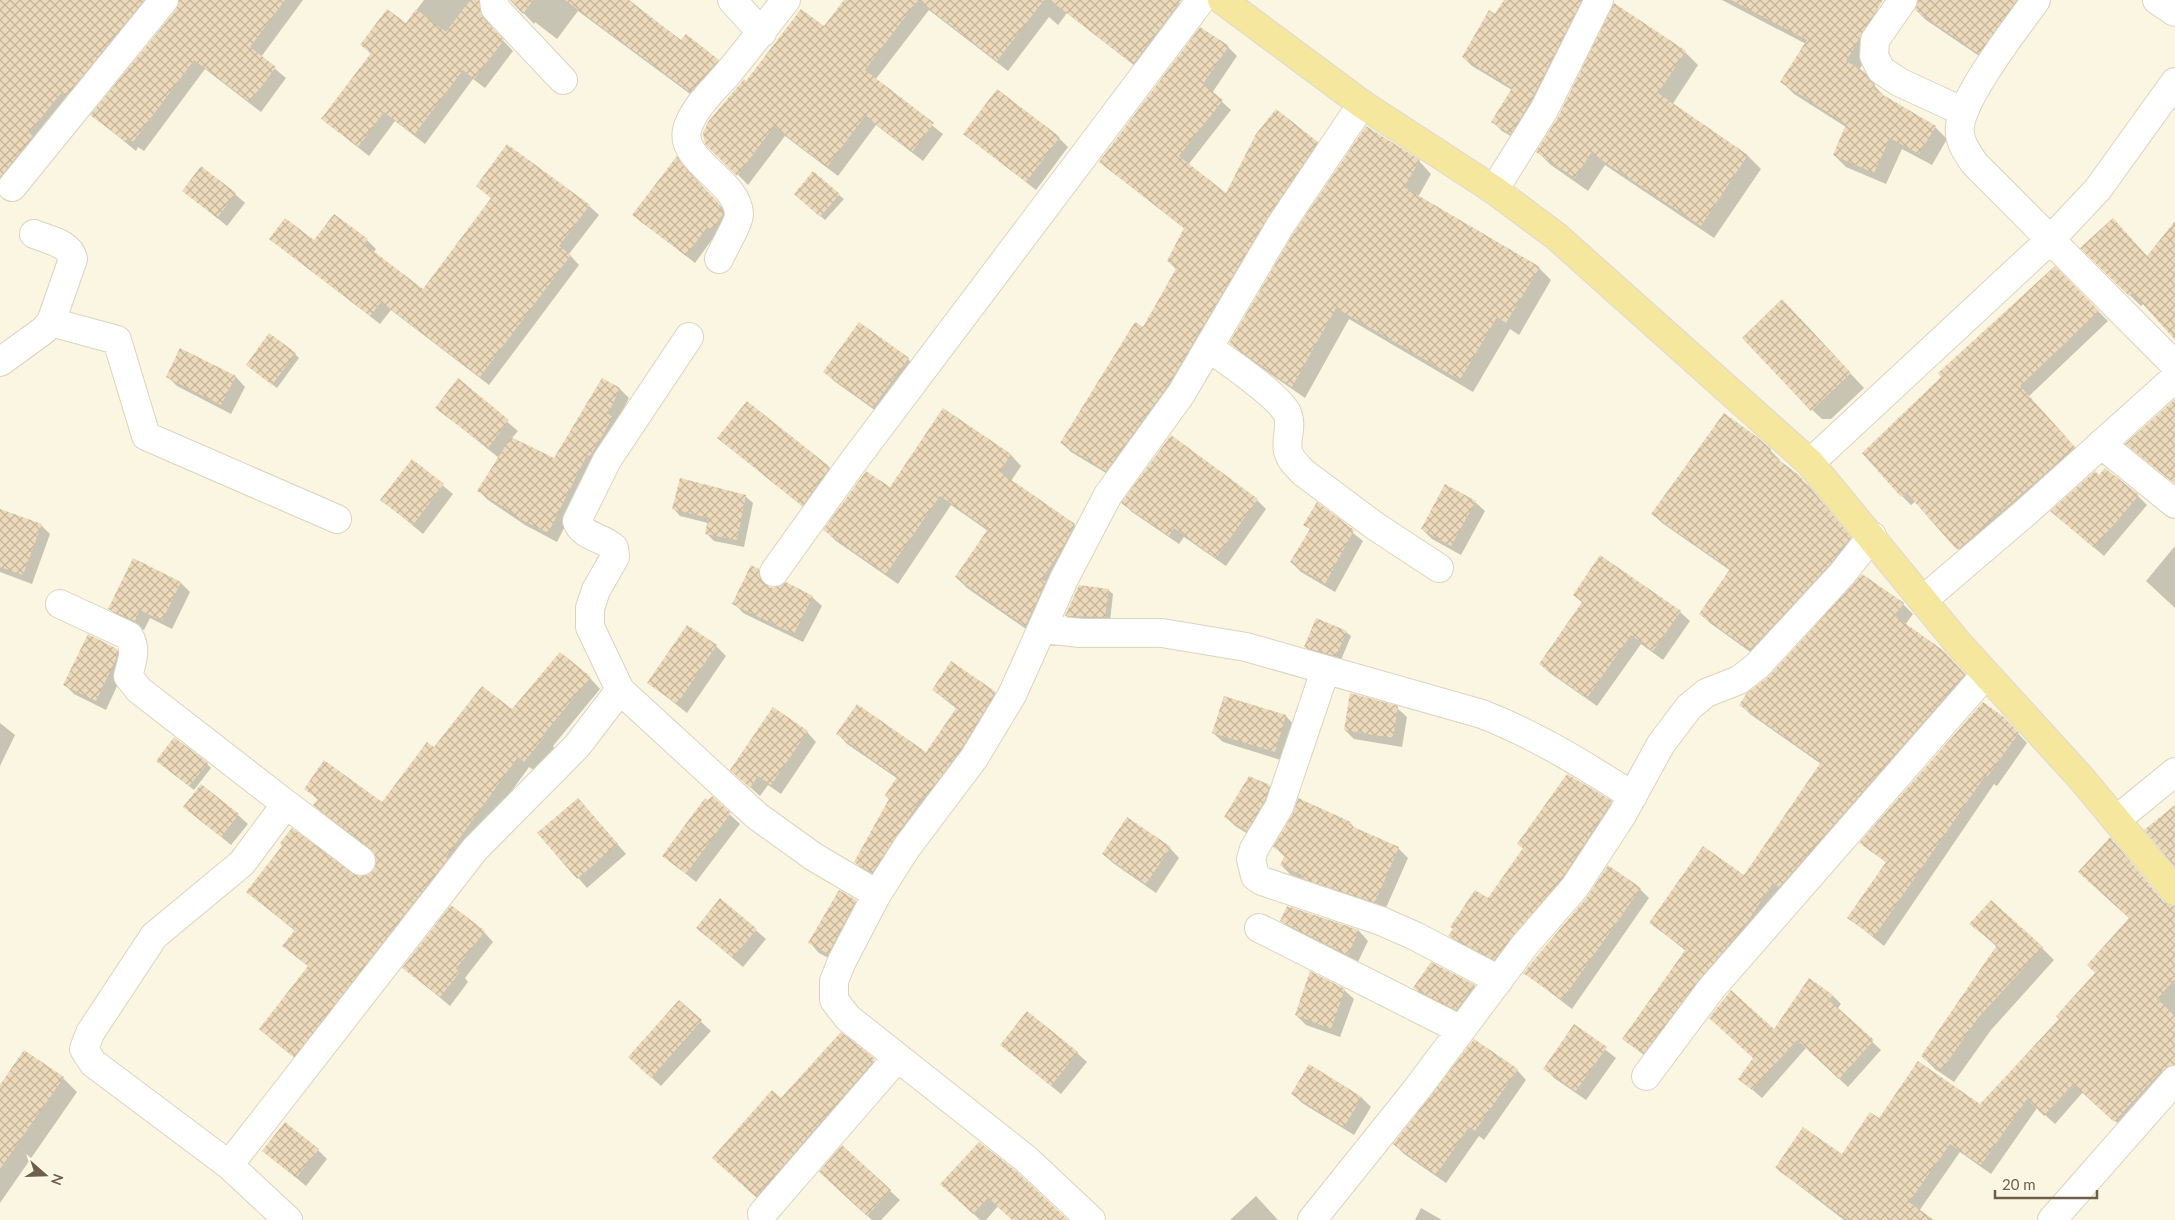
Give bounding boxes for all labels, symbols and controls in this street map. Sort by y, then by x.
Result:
north arrow [20,1150,70,1200]
scale bar [1995,1168,2098,1200]
text: N [48,1172,68,1188]
text: 20 m [2002,1175,2036,1193]

